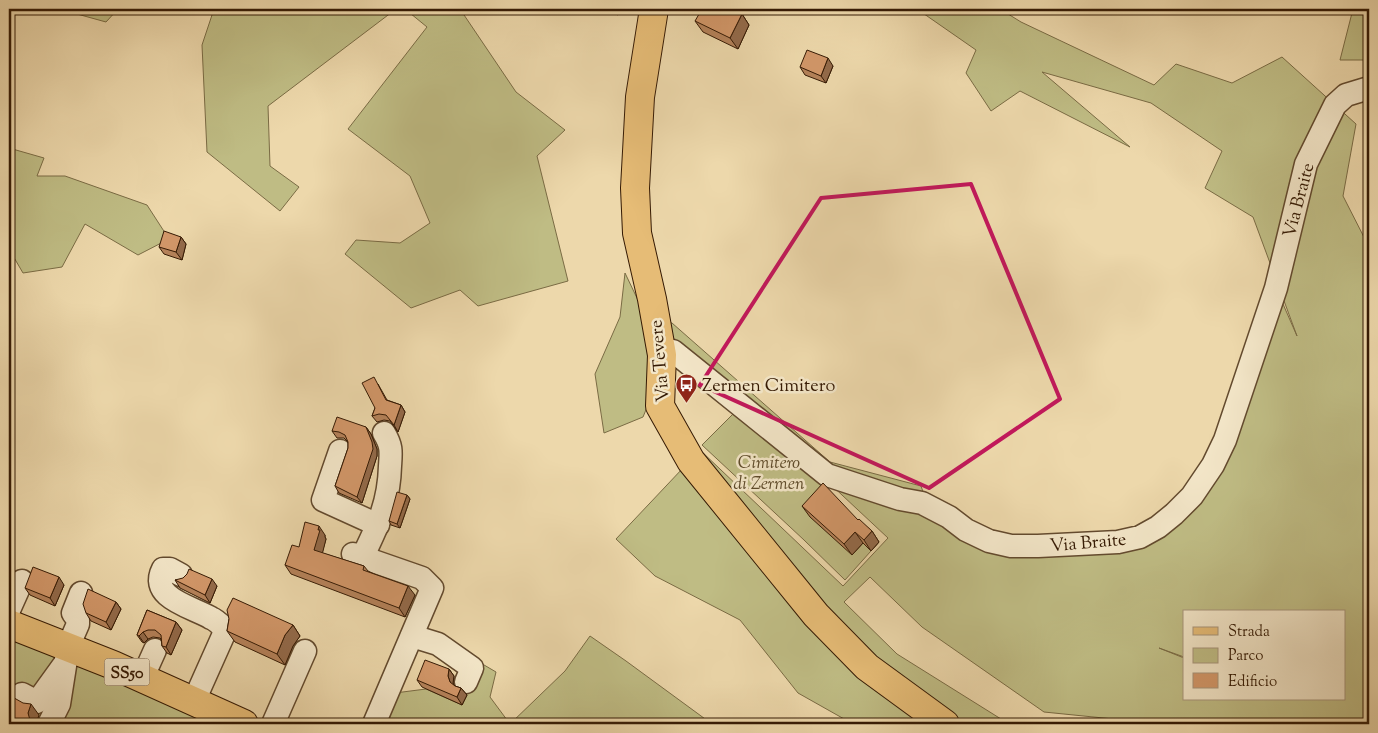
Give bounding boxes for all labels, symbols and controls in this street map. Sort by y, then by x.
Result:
street label: Via Braite [1277,160,1322,241]
street label: Via Tevere [644,319,678,403]
bus stop icon: Zermen Cimitero [674,373,698,404]
place label: Zermen Cimitero [702,374,835,400]
park label: Cimitero di Zermen [733,451,805,498]
street label: Via Braite [1049,528,1127,560]
legend [1183,610,1346,700]
text: Strada [1228,622,1270,643]
text: Parco [1228,646,1264,667]
road number: SS50 [104,659,150,686]
text: Edificio [1228,672,1277,693]

